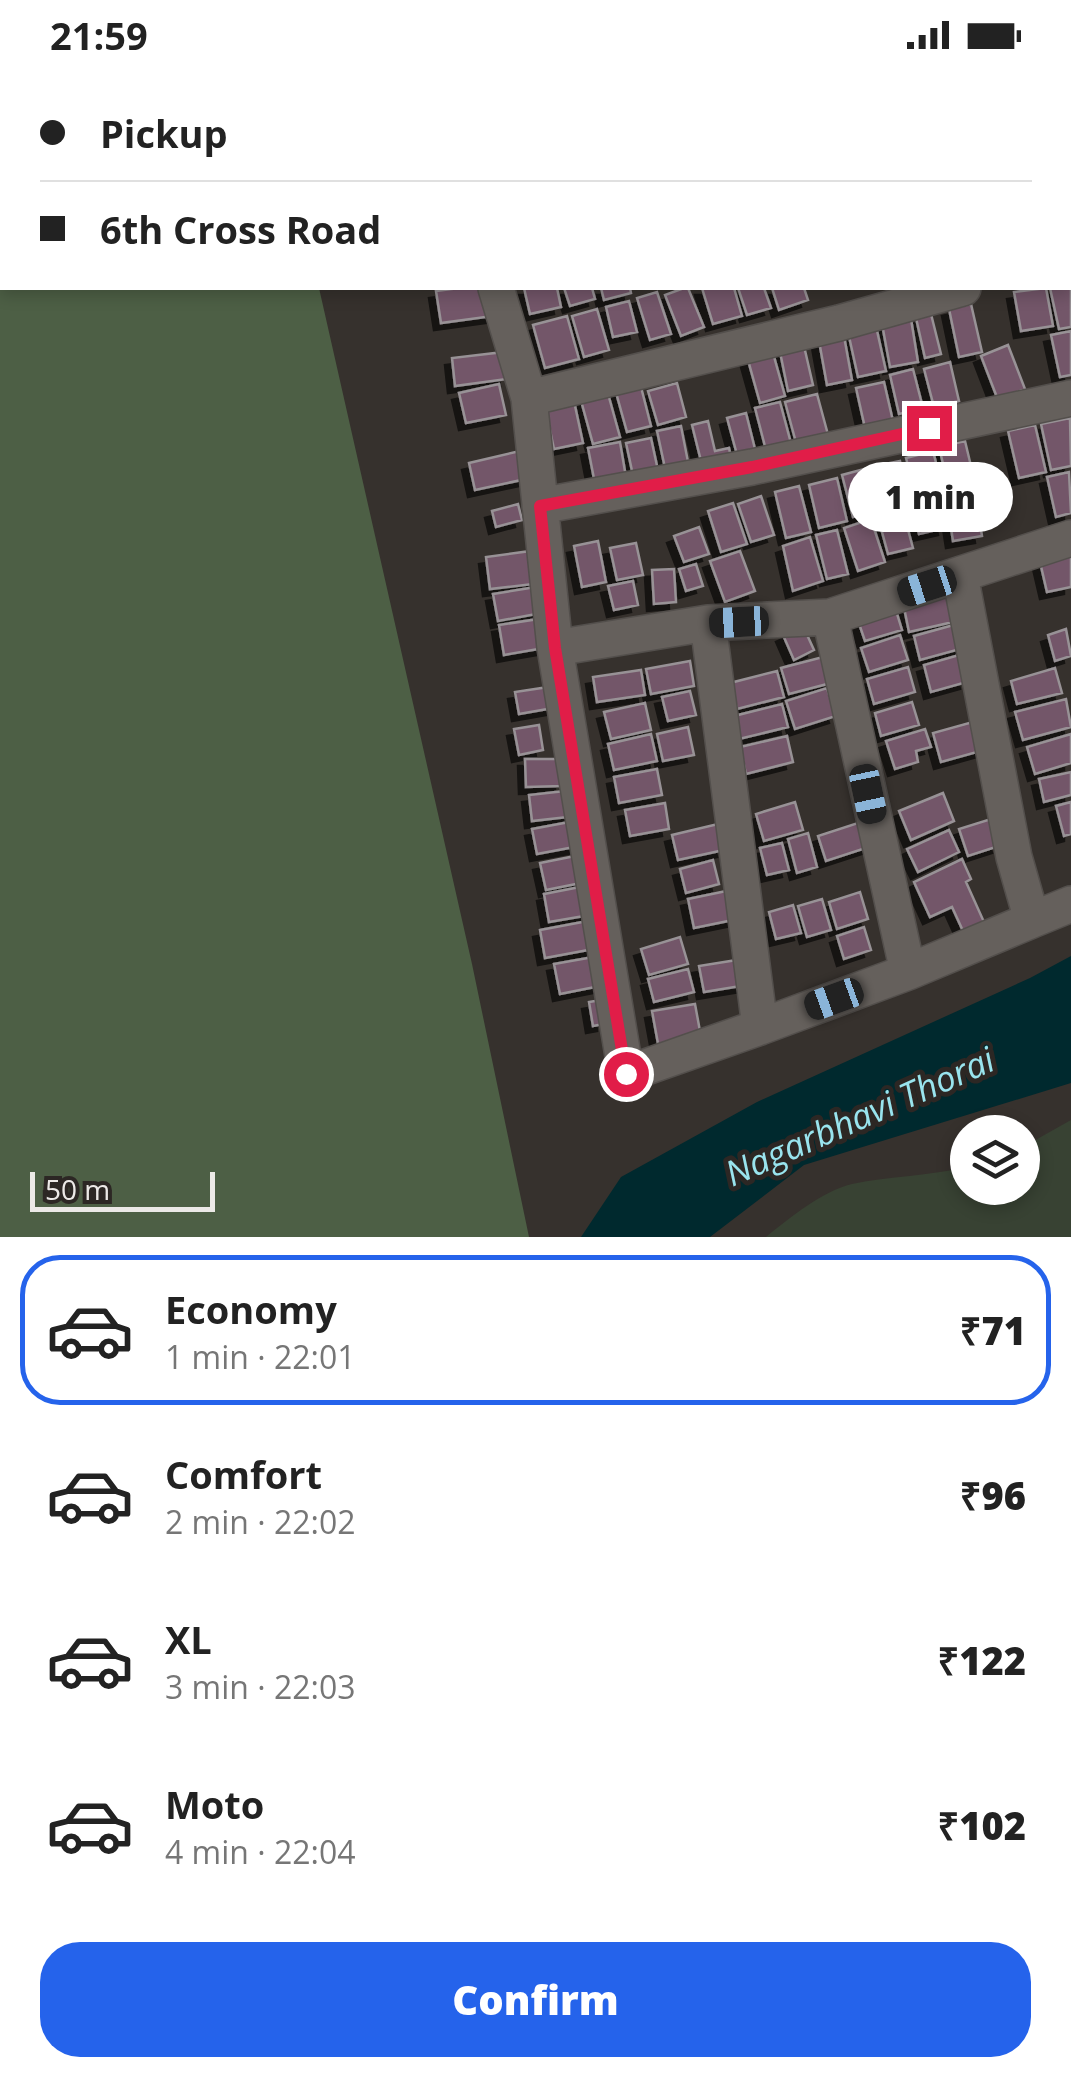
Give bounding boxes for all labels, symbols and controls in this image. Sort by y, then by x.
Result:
text: 21:59 [50,9,148,61]
text: Pickup [100,107,228,159]
text: 6th Cross Road [100,203,381,255]
route end [907,406,952,451]
callout: 1 min [846,463,1012,533]
text: 1 min [885,475,976,518]
car [894,562,960,610]
car [708,605,770,639]
car [847,762,889,826]
car [801,975,867,1023]
water label: Nagarbhavi Thorai [717,1035,1003,1196]
route start [604,1052,649,1097]
map controls [950,1115,1040,1205]
button: layers [950,1115,1040,1205]
scale bar [30,1167,215,1212]
text: 50 m [45,1170,110,1208]
text: Economy [165,1283,337,1335]
icon: car [45,1285,135,1375]
text: ₹71 [960,1304,1026,1356]
text: 1 min · 22:01 [165,1335,356,1378]
text: Comfort [165,1448,322,1500]
icon: car [45,1450,135,1540]
text: ₹96 [960,1469,1026,1521]
text: 2 min · 22:02 [165,1500,356,1543]
text: XL [165,1613,212,1665]
icon: car [45,1615,135,1705]
text: ₹122 [937,1634,1026,1686]
text: 3 min · 22:03 [165,1665,356,1708]
text: Moto [165,1778,264,1830]
icon: car [45,1780,135,1870]
text: ₹102 [937,1799,1026,1851]
text: 4 min · 22:04 [165,1830,356,1873]
button: Confirm [40,1942,1031,2057]

